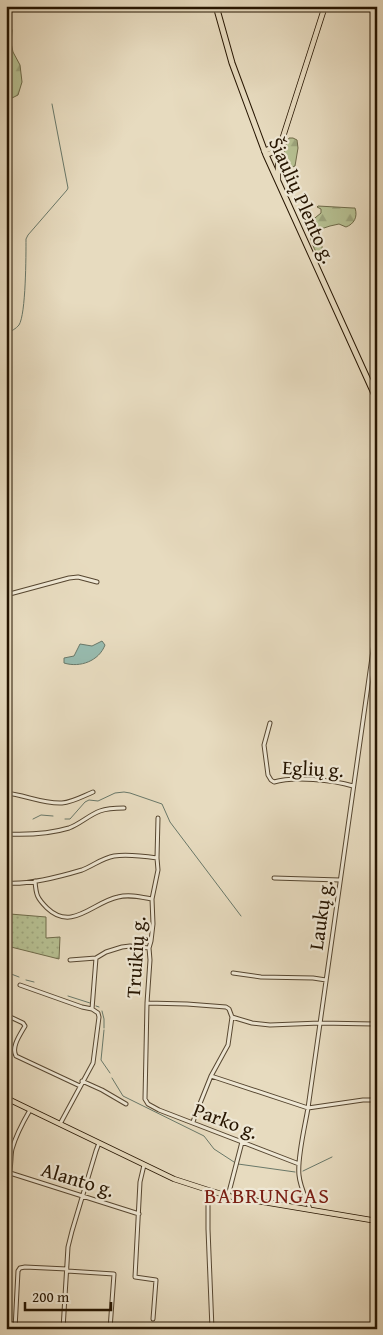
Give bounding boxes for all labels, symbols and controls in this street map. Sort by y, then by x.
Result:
street label: Šiaulių Plento g. [262,132,344,268]
street label: Eglių g. [282,752,344,784]
street label: Laukų g. [301,878,339,952]
street label: Truikių g. [118,915,152,999]
street label: Parko g. [189,1094,263,1146]
street label: Alanto g. [38,1154,118,1204]
district label: BABRUNGAS [204,1179,330,1211]
scale bar [25,1280,111,1312]
text: 200 m [32,1286,70,1307]

